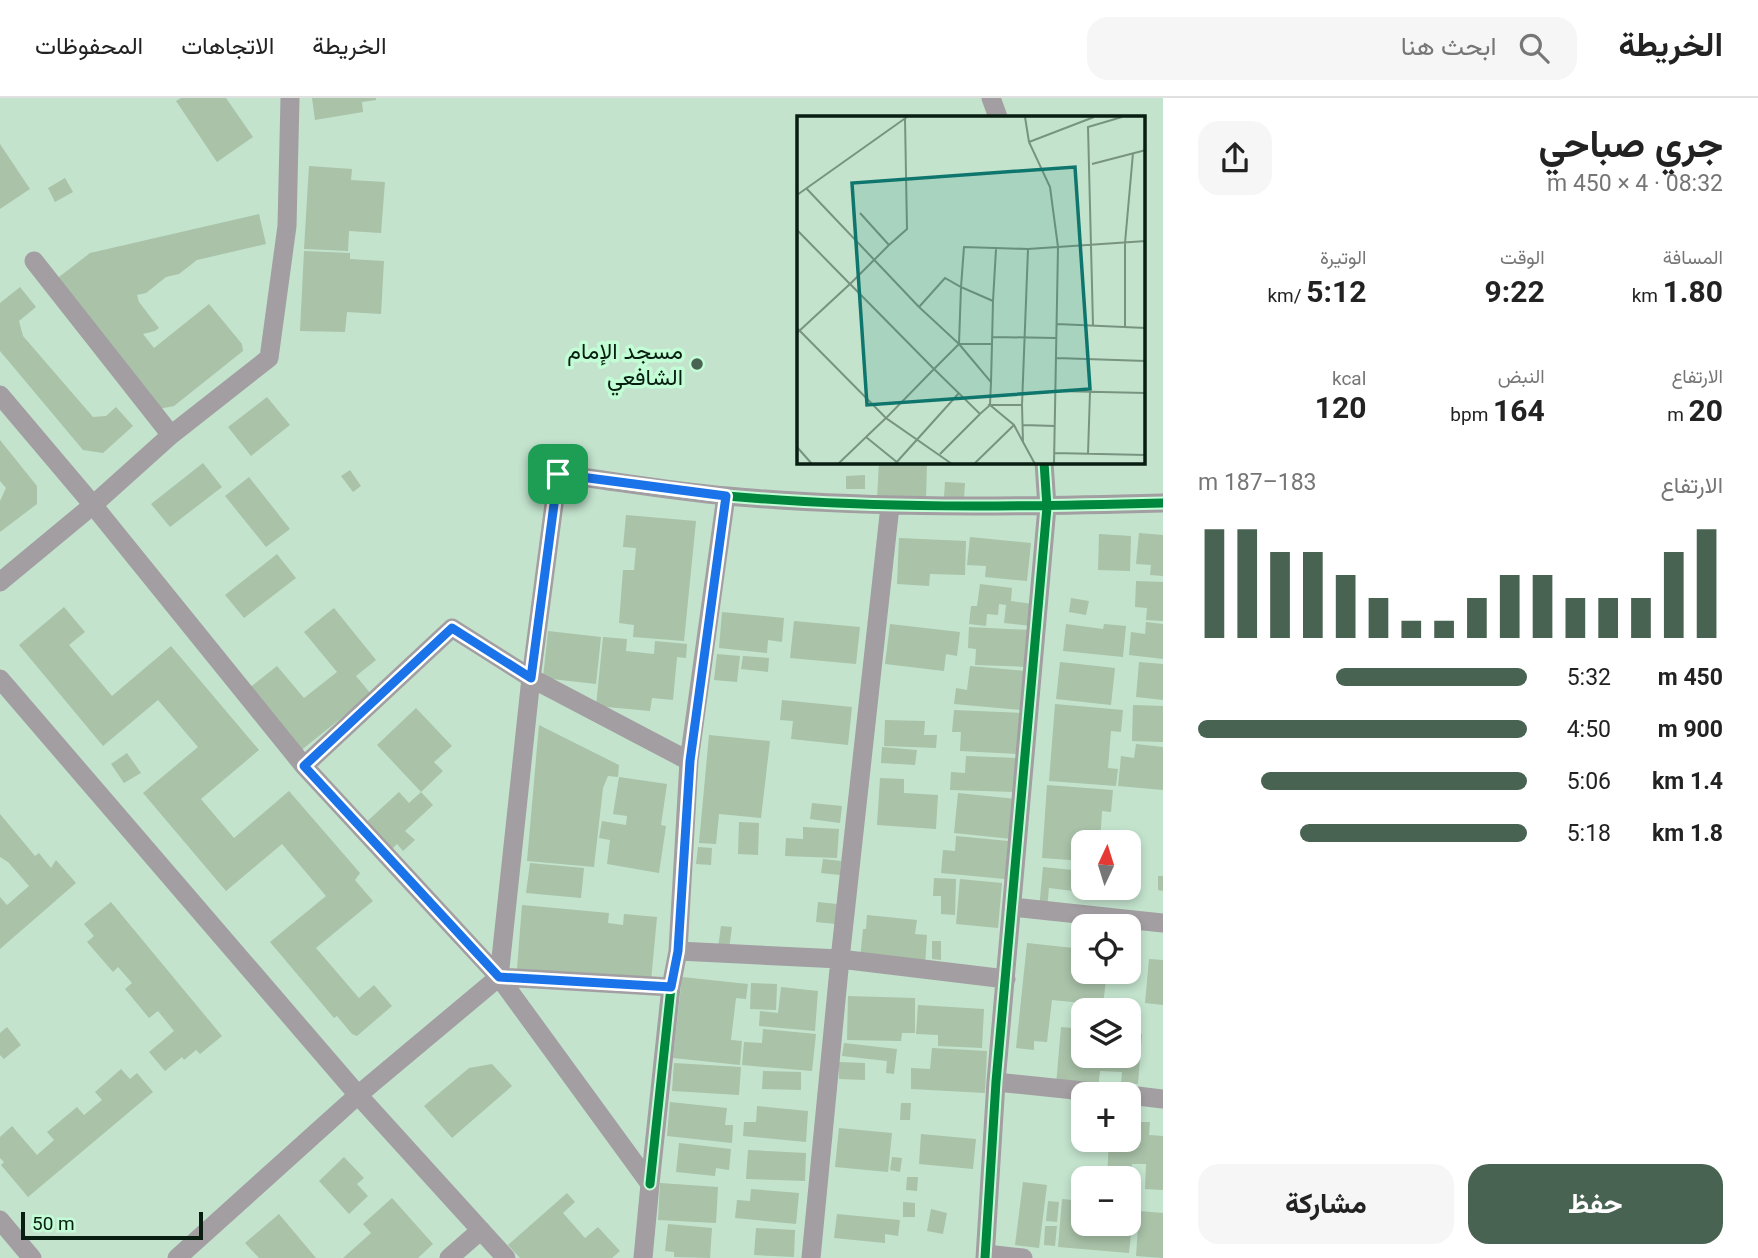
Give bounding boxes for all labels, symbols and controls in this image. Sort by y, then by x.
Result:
search box [1087,17,1577,80]
text: الخريطة [1619,25,1723,64]
icon: search [1515,29,1553,67]
text: ابحث هنا [1401,31,1497,61]
text: المحفوظات [35,32,143,60]
text: الاتجاهات [181,32,274,60]
text: الخريطة [312,32,387,60]
inset map [797,116,1146,464]
button: share [1198,121,1272,195]
text: جري صباحي [1539,122,1723,166]
text: 08:32 · 4 × 450 m [1547,170,1723,197]
text: الوتيرة [1320,246,1366,269]
text: الوقت [1500,246,1545,269]
text: المسافة [1663,246,1723,269]
text: 5:12 [1306,274,1366,309]
text: 9:22 [1485,274,1545,309]
text: 1.80 [1663,274,1723,309]
text: /km [1267,284,1306,307]
text: km [1632,284,1663,307]
place label: مسجد الإمام الشافعي [567,338,683,396]
marker: مسجد الإمام الشافعي [689,356,705,372]
text: النبض [1498,365,1545,388]
text: الارتفاع [1671,365,1723,388]
text: kcal [1332,367,1366,390]
text: 120 [1315,390,1366,425]
text: 164 [1493,393,1545,428]
text: 20 [1689,393,1723,428]
text: bpm [1450,403,1493,426]
text: m [1667,403,1689,426]
pin [528,444,588,504]
icon: arrive [539,455,577,493]
text: 183–187 m [1198,469,1317,496]
text: الارتفاع [1661,472,1723,499]
text: 5:32 [1567,664,1611,691]
text: 450 m [1658,664,1723,691]
text: 4:50 [1567,716,1611,743]
text: 900 m [1658,716,1723,743]
text: 5:06 [1567,768,1611,795]
text: 1.4 km [1652,768,1723,795]
text: 5:18 [1567,820,1611,847]
text: 1.8 km [1652,820,1723,847]
north arrow [1071,830,1141,900]
map controls [1071,830,1141,1236]
button: locate [1071,914,1141,984]
button: layers [1071,998,1141,1068]
button: + [1071,1082,1141,1152]
button: مشاركة [1198,1164,1454,1244]
button: حفظ [1468,1164,1723,1244]
button: − [1071,1166,1141,1236]
scale bar [21,1209,203,1241]
text: 50 m [32,1212,75,1235]

